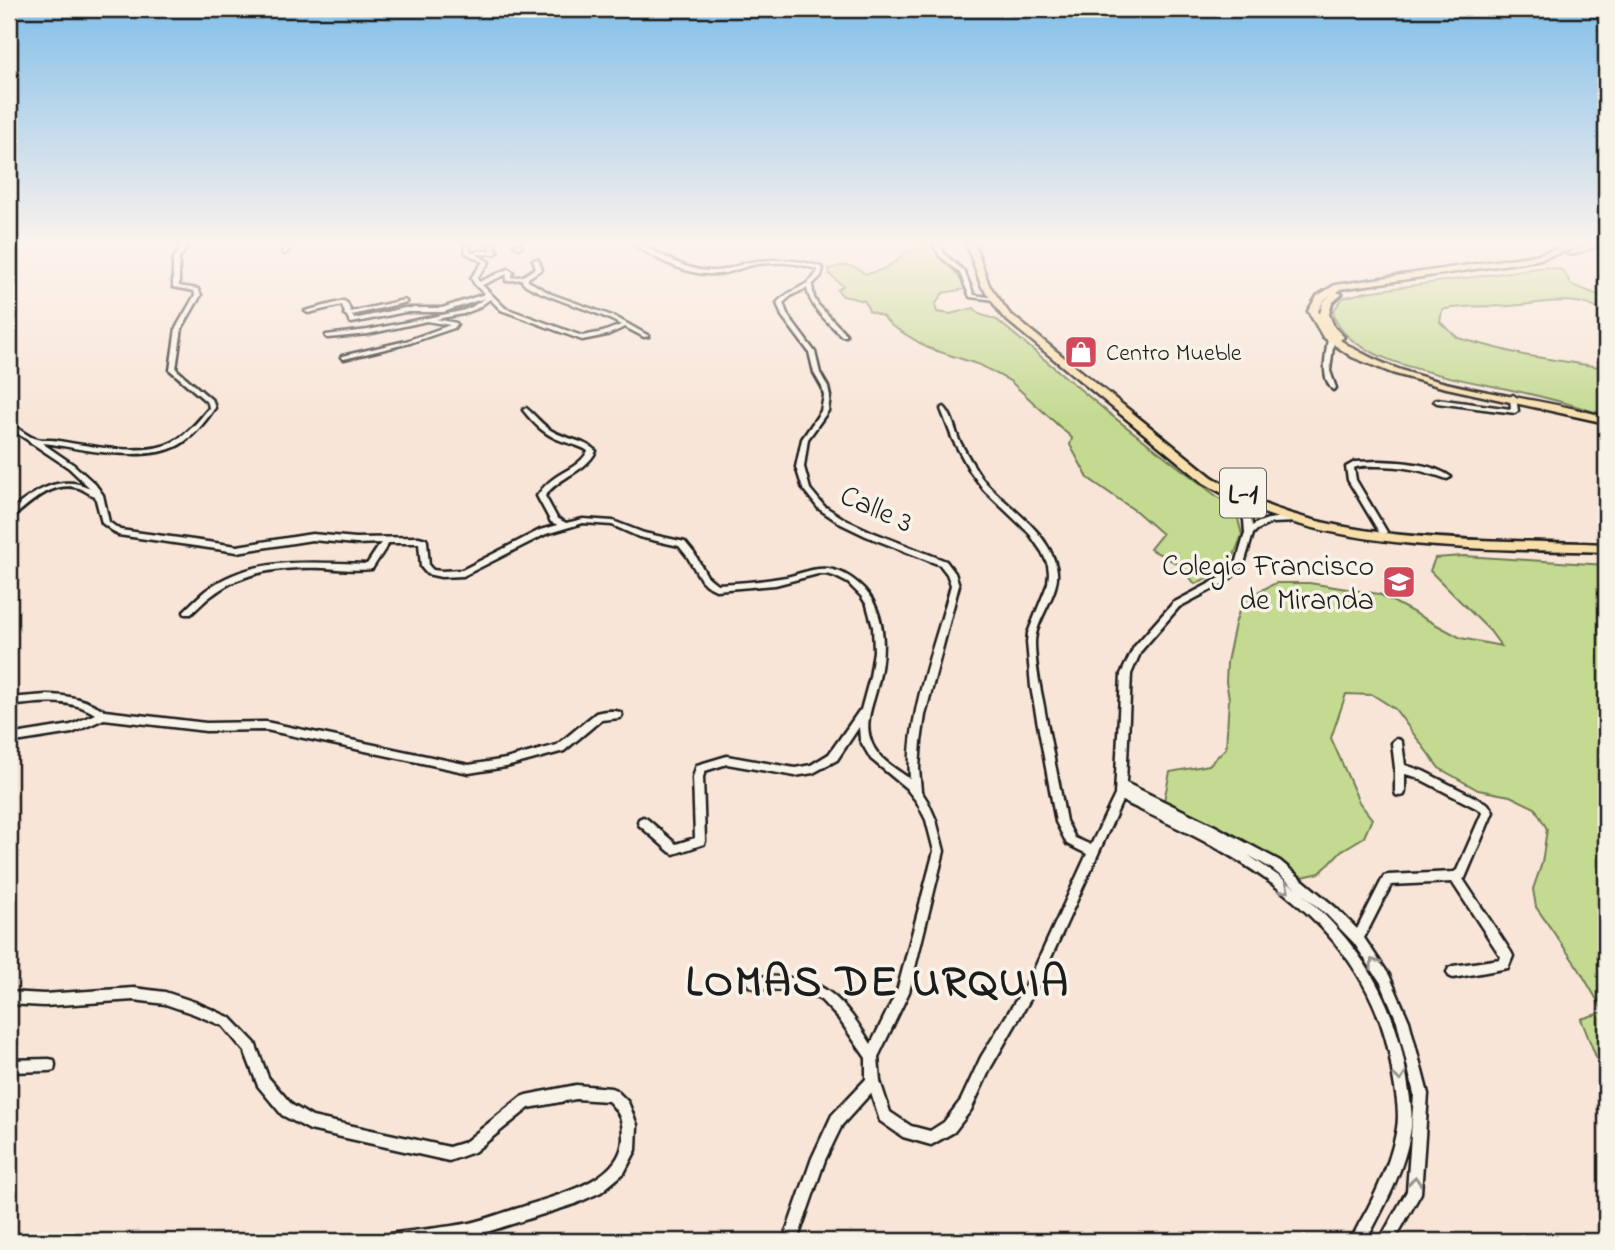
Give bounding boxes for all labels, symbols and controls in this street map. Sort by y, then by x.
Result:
shop icon: Centro Mueble [1062,333,1100,371]
place label: Centro Mueble [1106,337,1242,372]
road number: L-1 [1220,468,1266,518]
street label: Calle 3 [832,475,919,546]
place label: Colegio Francisco de Miranda [1162,546,1374,624]
school or university icon: Colegio Francisco de Miranda [1380,563,1418,601]
one-way arrow [1277,881,1290,893]
district label: LOMAS DE URQUIA [686,952,1070,1016]
one-way arrow [1370,958,1382,971]
one-way arrow [1392,1072,1407,1083]
one-way arrow [1407,1175,1422,1186]

